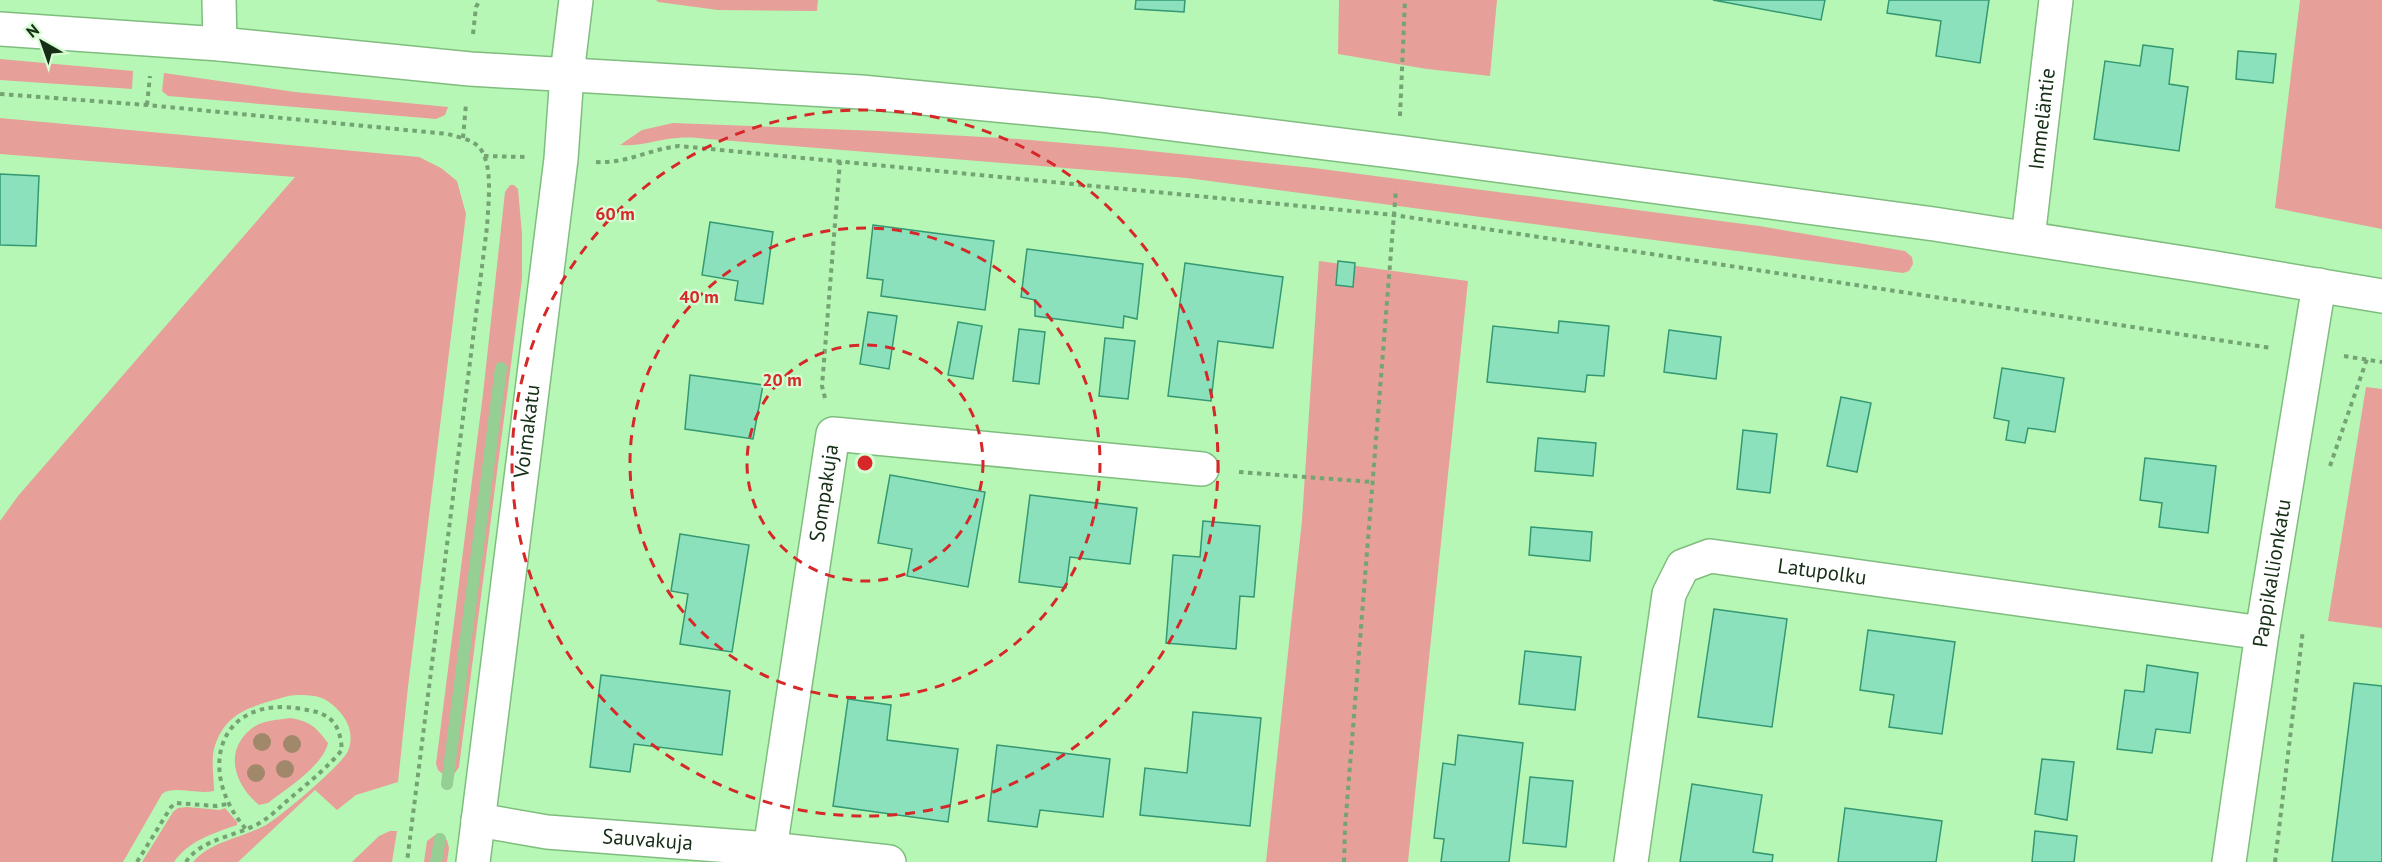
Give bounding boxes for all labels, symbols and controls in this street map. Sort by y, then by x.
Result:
north arrow [12,12,72,72]
text: N [22,19,43,42]
street label: Immeläntie [2022,66,2061,171]
text: 60 m [595,202,635,225]
text: 40 m [679,285,719,308]
text: 20 m [762,368,802,391]
street label: Voimakatu [507,383,546,481]
street label: Sompakuja [803,442,844,544]
centre of rings [855,453,875,473]
street label: Pappikallionkatu [2246,497,2297,649]
street label: Latupolku [1776,552,1868,591]
street label: Sauvakuja [601,822,694,856]

